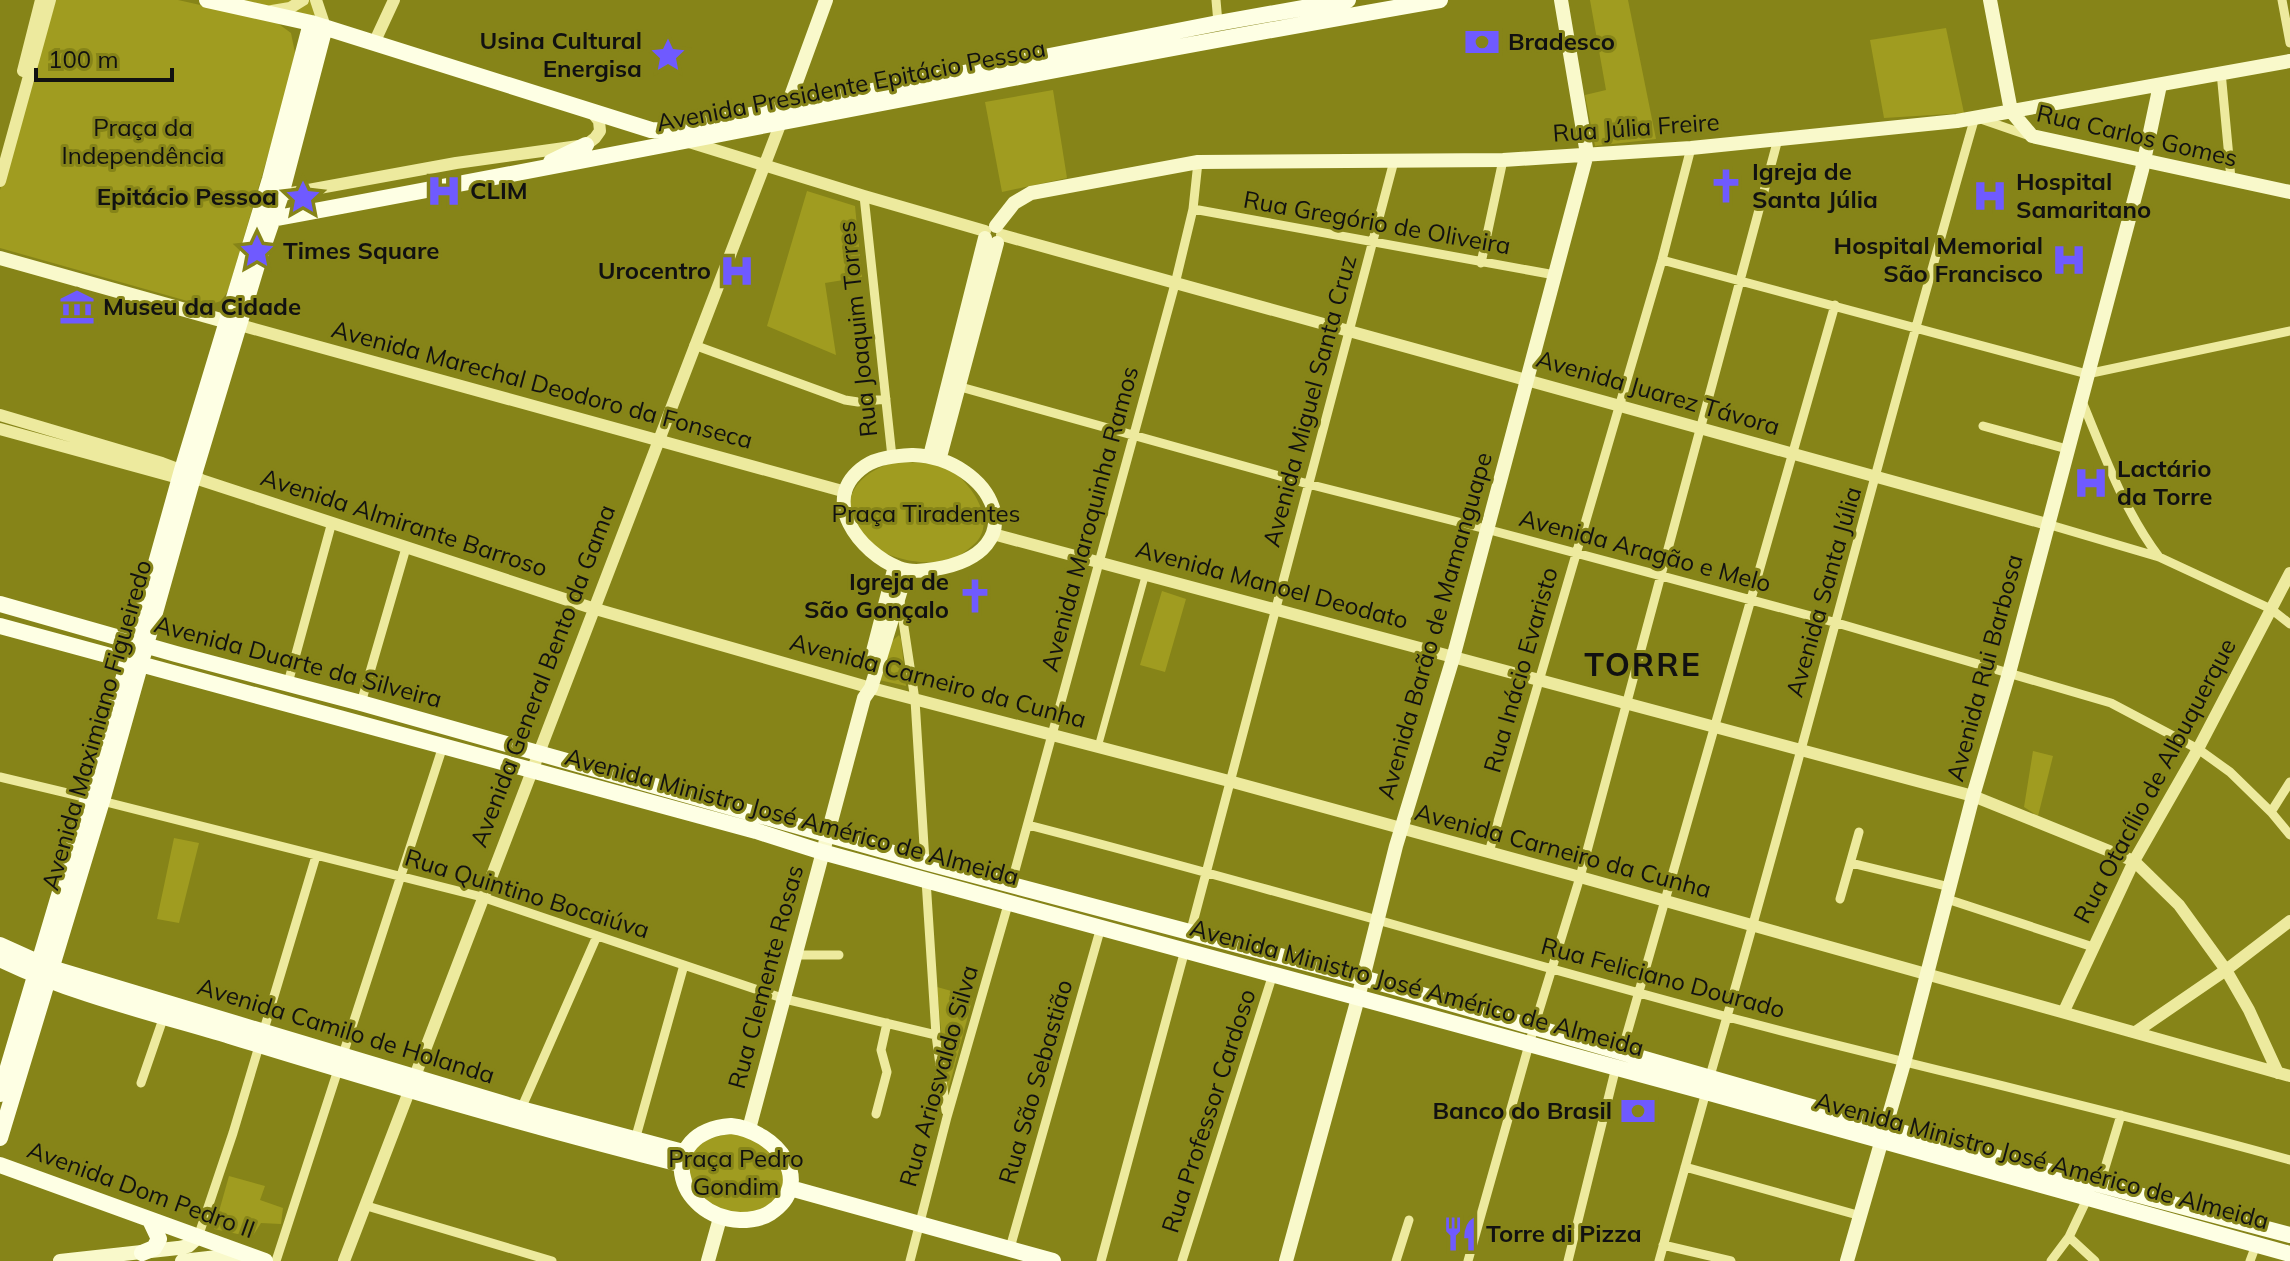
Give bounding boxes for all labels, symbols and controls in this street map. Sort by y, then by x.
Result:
bank icon: Bradesco [1463,23,1501,61]
place label: Usina Cultural Energisa [479,25,642,83]
place label: Bradesco [1508,26,1615,56]
scale bar [36,32,172,82]
street label: Avenida Presidente Epitácio Pessoa [654,33,1048,138]
place icon: Usina Cultural Energisa [649,36,687,74]
text: 100 m [48,44,119,74]
street label: Rua Carlos Gomes [2034,97,2241,173]
street label: Rua Júlia Freire [1552,106,1720,148]
park label: Praça da Independência [62,112,224,170]
place label: Igreja de Santa Júlia [1752,156,1878,214]
place label: Hospital Samaritano [2016,166,2151,224]
church icon: Igreja de Santa Júlia [1707,167,1745,205]
hospital icon: CLIM [425,172,463,210]
place label: CLIM [470,175,528,205]
hospital icon: Hospital Samaritano [1971,177,2009,215]
place icon: Epitácio Pessoa [284,178,322,216]
place label: Epitácio Pessoa [97,181,277,211]
street label: Rua Gregório de Oliveira [1241,184,1513,260]
street label: Rua Joaquim Torres [831,220,883,439]
place label: Hospital Memorial São Francisco [1834,230,2043,288]
place icon: Times Square [238,232,276,270]
place label: Times Square [283,235,439,265]
hospital icon: Hospital Memorial São Francisco [2050,241,2088,279]
street label: Avenida Miguel Santa Cruz [1256,251,1362,550]
hospital icon: Urocentro [718,252,756,290]
place label: Urocentro [598,255,711,285]
museum icon: Museu da Cidade [58,288,96,326]
place label: Museu da Cidade [103,291,301,321]
street label: Avenida Marechal Deodoro da Fonseca [328,313,756,455]
street label: Avenida Juarez Távora [1533,343,1784,441]
street label: Avenida Maroquinha Ramos [1034,363,1144,675]
street label: Avenida Barão de Mamanguape [1370,449,1498,803]
place label: Lactário da Torre [2117,453,2212,511]
street label: Avenida Almirante Barroso [257,461,551,583]
hospital icon: Lactário da Torre [2072,464,2110,502]
street label: Avenida Santa Júlia [1779,483,1867,700]
park label: Praça Tiradentes [832,498,1020,528]
street label: Avenida General Bento da Gama [463,500,621,851]
street label: Avenida Aragão e Melo [1516,502,1774,598]
street label: Avenida Manoel Deodato [1133,533,1412,635]
street label: Avenida Rui Barbosa [1939,551,2029,785]
street label: Avenida Maximiano Figueiredo [34,556,158,893]
street label: Rua Inácio Evaristo [1476,564,1564,776]
place label: Igreja de São Gonçalo [804,566,949,624]
church icon: Igreja de São Gonçalo [956,577,994,615]
street label: Avenida Duarte da Silveira [151,608,445,714]
street label: Avenida Carneiro da Cunha [787,626,1090,734]
street label: Rua Otacílio de Albuquerque [2066,633,2242,928]
district label: TORRE [1584,644,1702,684]
street label: Avenida Ministro José Américo de Almeida [562,741,1022,891]
street label: Avenida Carneiro da Cunha [1412,796,1715,904]
street label: Rua Quintino Bocaiúva [401,842,653,945]
street label: Rua Clemente Rosas [721,862,809,1092]
street label: Avenida Ministro José Américo de Almeida [1187,912,1647,1062]
street label: Rua Feliciano Dourado [1538,930,1788,1024]
street label: Rua Ariosvaldo Silva [892,962,984,1190]
street label: Avenida Camilo de Holanda [194,971,498,1090]
street label: Rua São Sebastião [992,976,1079,1187]
street label: Rua Professor Cardoso [1154,985,1262,1236]
street label: Avenida Ministro José Américo de Almeida [1812,1085,2272,1235]
bank icon: Banco do Brasil [1619,1092,1657,1130]
place label: Banco do Brasil [1432,1095,1612,1125]
street label: Avenida Dom Pedro II [23,1134,259,1244]
park label: Praça Pedro Gondim [668,1143,804,1201]
restaurant icon: Torre di Pizza [1441,1215,1479,1253]
place label: Torre di Pizza [1486,1218,1642,1248]

